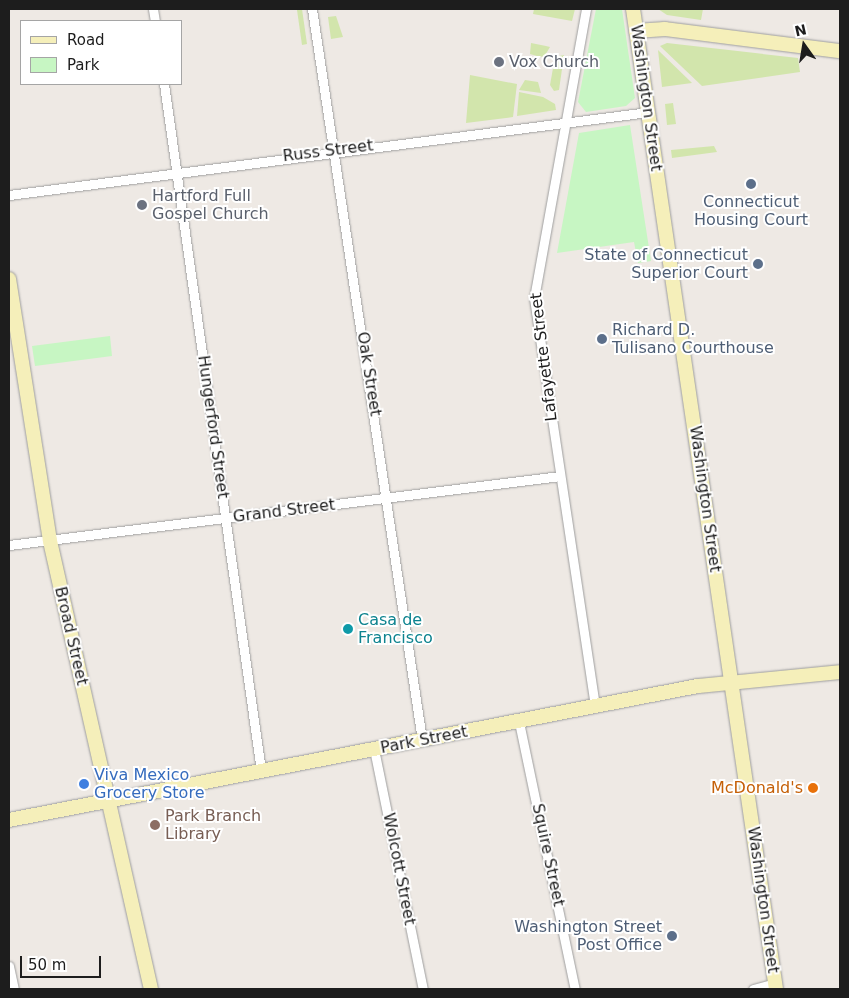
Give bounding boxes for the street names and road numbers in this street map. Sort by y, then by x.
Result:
street label: Washington Street [626,24,666,172]
street label: Russ Street [282,136,374,166]
street label: Lafayette Street [527,292,561,422]
street label: Oak Street [353,330,385,418]
street label: Hungerford Street [193,354,233,500]
street label: Washington Street [685,425,725,573]
street label: Grand Street [232,495,336,527]
street label: Broad Street [50,585,92,687]
street label: Park Street [379,722,469,758]
street label: Squire Street [528,802,568,908]
street label: Wolcott Street [379,811,419,927]
street label: Washington Street [743,826,783,974]

